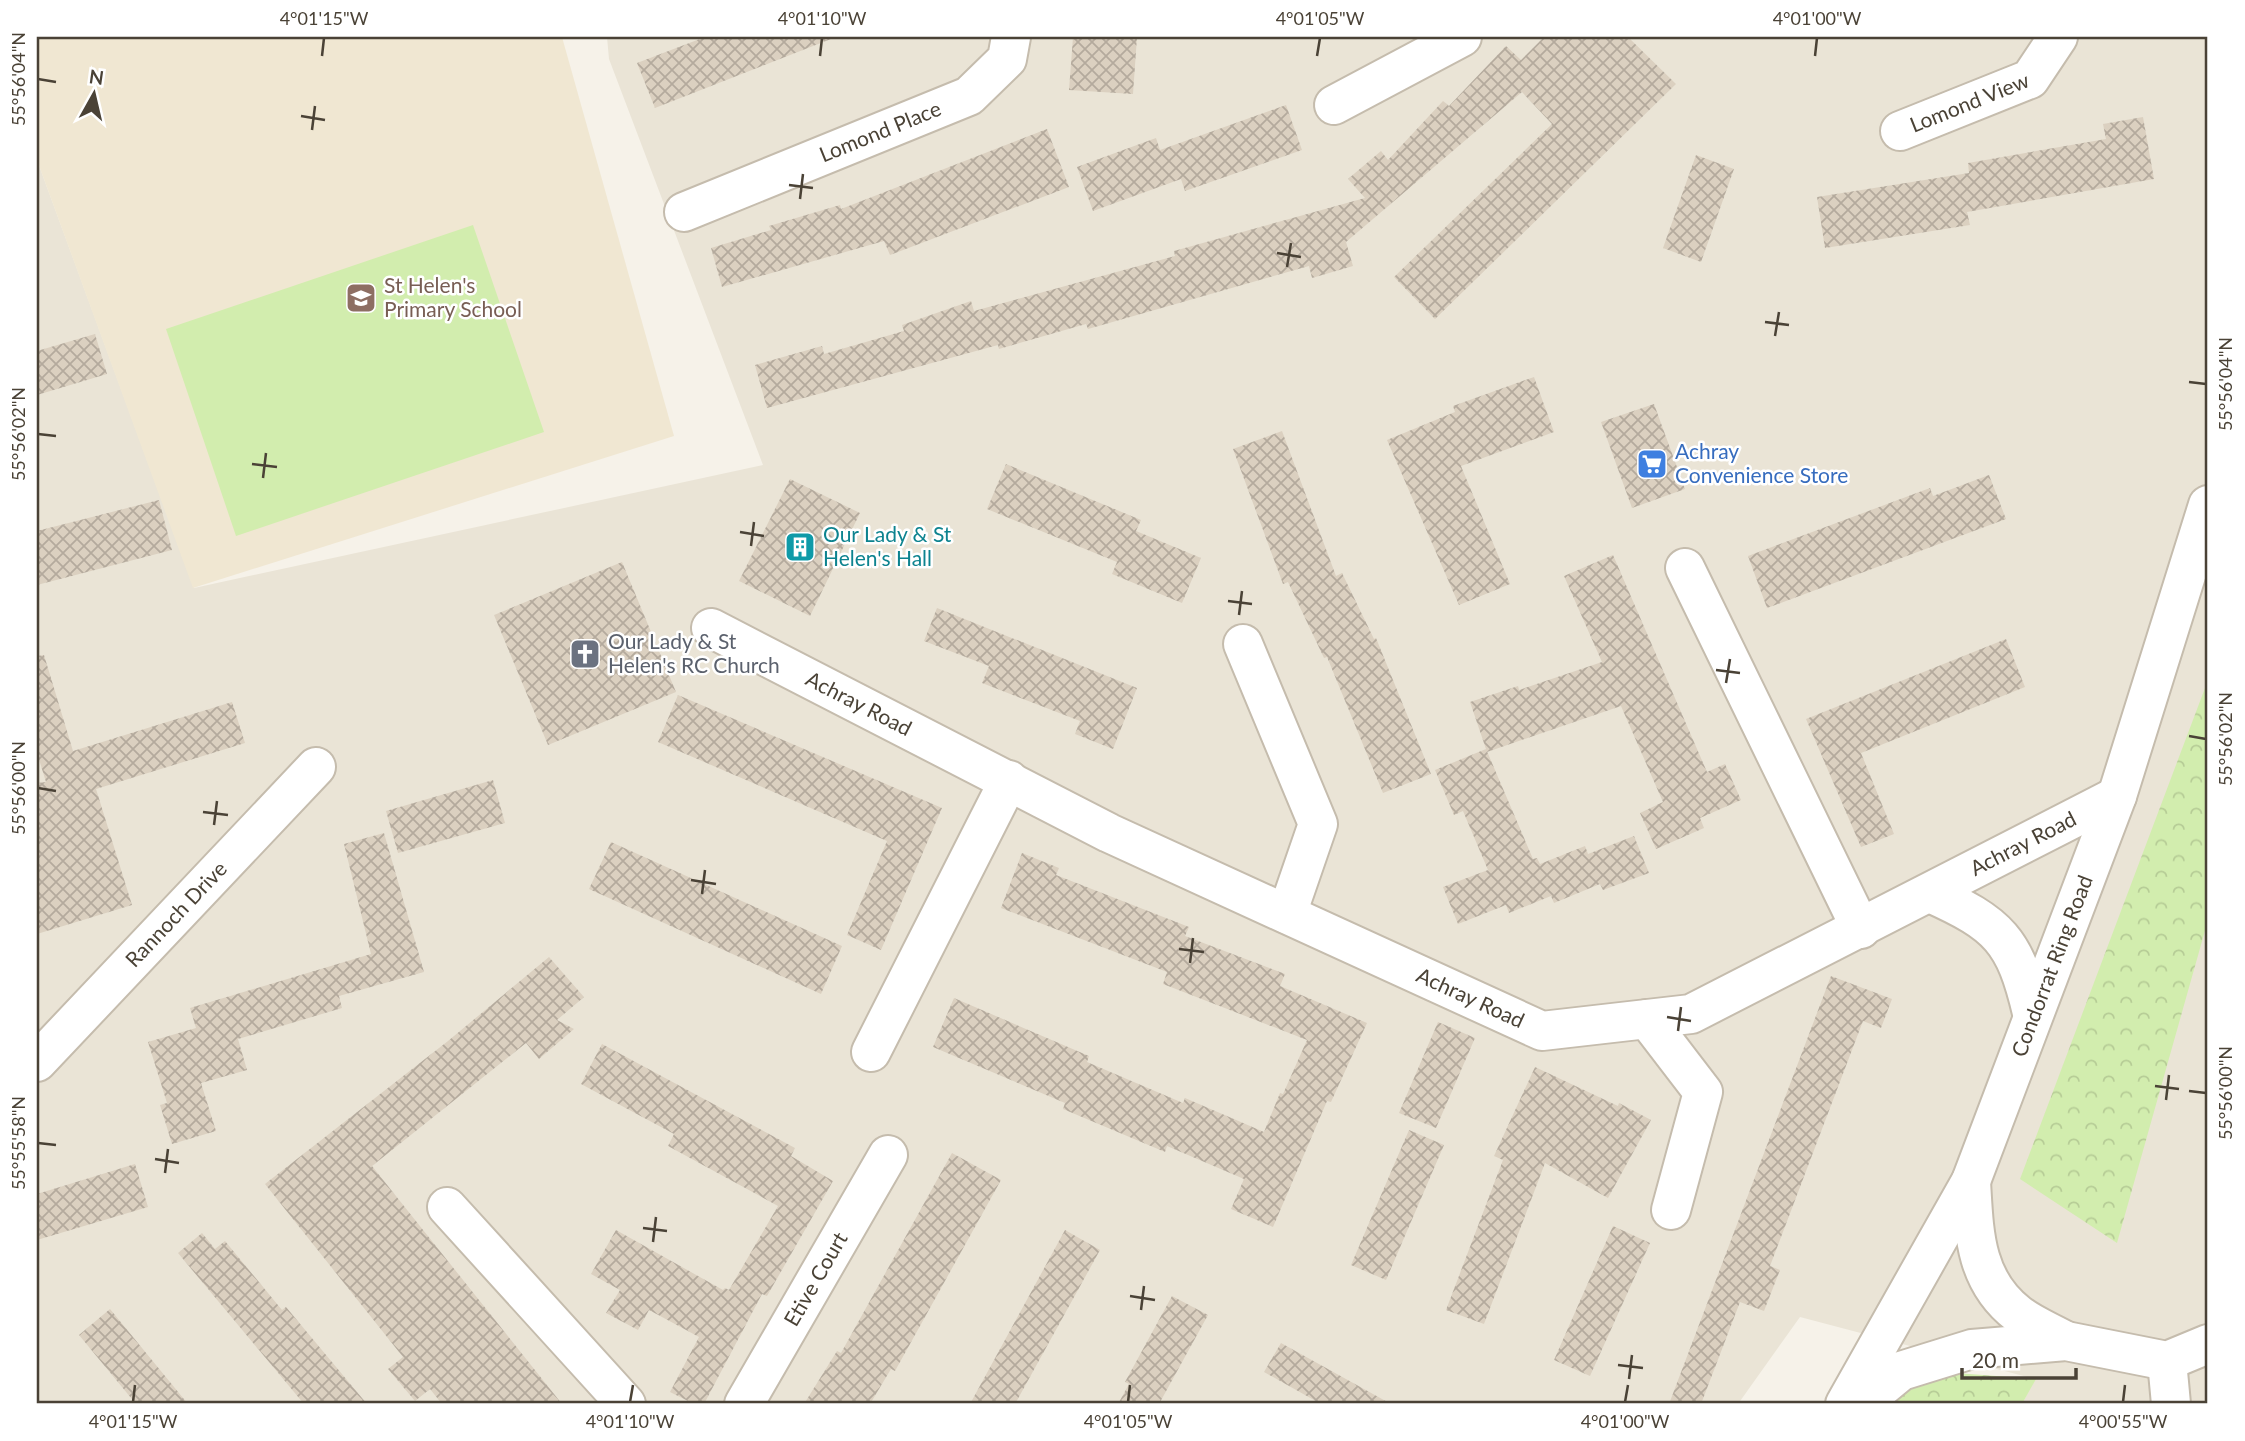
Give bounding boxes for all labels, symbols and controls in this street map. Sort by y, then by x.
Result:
text: 4°01'15"W [280,7,369,29]
text: 4°01'10"W [778,7,867,29]
text: 4°01'05"W [1276,7,1365,29]
text: 4°01'00"W [1773,7,1862,29]
text: 55°56'04"N [7,32,29,126]
north arrow [60,60,130,130]
text: N [88,64,105,89]
street label: Lomond View [1906,67,2033,137]
street label: Lomond Place [815,95,944,167]
place label: St Helen's Primary School [384,272,522,321]
school or university icon: St Helen's Primary School [344,281,378,315]
text: 55°56'04"N [2214,337,2236,431]
text: 55°56'02"N [7,387,29,481]
place label: Achray Convenience Store [1675,438,1848,487]
supermarket icon: Achray Convenience Store [1635,447,1669,481]
place label: Our Lady & St Helen's Hall [823,521,952,570]
building icon: Our Lady & St Helen's Hall [783,530,817,564]
place label: Our Lady & St Helen's RC Church [608,628,780,677]
church icon: Our Lady & St Helen's RC Church [568,637,602,671]
street label: Achray Road [802,665,916,740]
text: 55°56'02"N [2214,692,2236,786]
text: 55°56'00"N [7,741,29,835]
street label: Achray Road [1965,805,2080,880]
street label: Rannoch Drive [120,855,231,971]
street label: Condorrat Ring Road [2005,871,2097,1060]
street label: Achray Road [1413,961,1529,1032]
text: 55°56'00"N [2214,1046,2236,1140]
text: 55°55'58"N [7,1096,29,1190]
street label: Etive Court [778,1227,852,1330]
scale bar [1962,1336,2075,1380]
text: 20 m [1972,1347,2019,1372]
text: 4°01'15"W [89,1410,178,1432]
text: 4°01'10"W [586,1410,675,1432]
text: 4°01'05"W [1084,1410,1173,1432]
text: 4°01'00"W [1581,1410,1670,1432]
text: 4°00'55"W [2079,1410,2168,1432]

